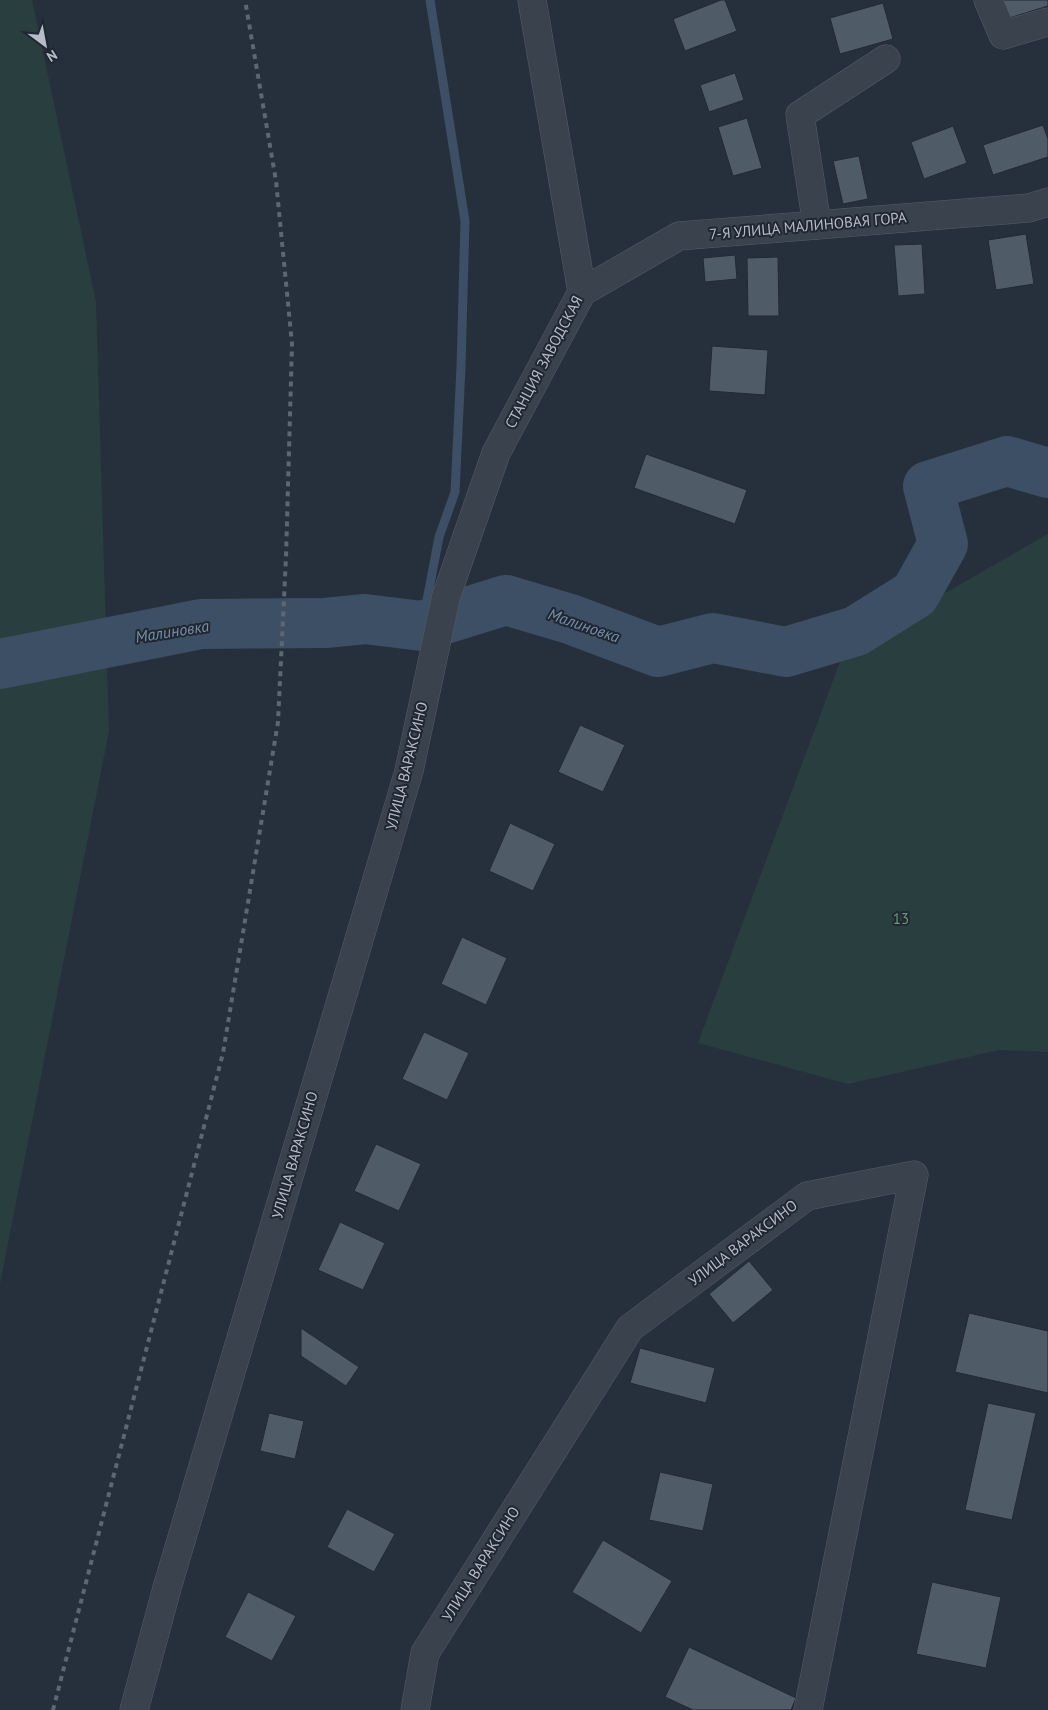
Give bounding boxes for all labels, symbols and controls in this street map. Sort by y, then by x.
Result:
north arrow [20,20,70,70]
text: N [43,46,61,66]
street label: 7-Я УЛИЦА МАЛИНОВАЯ ГОРА [709,207,908,244]
street label: СТАНЦИЯ ЗАВОДСКАЯ [500,292,587,431]
water label: Малиновка [546,603,623,647]
water label: Малиновка [134,615,210,647]
street label: УЛИЦА ВАРАКСИНО [381,700,432,832]
park label: 13 [893,909,909,928]
street label: УЛИЦА ВАРАКСИНО [267,1089,322,1221]
street label: УЛИЦА ВАРАКСИНО [684,1195,801,1290]
street label: УЛИЦА ВАРАКСИНО [438,1503,524,1625]

